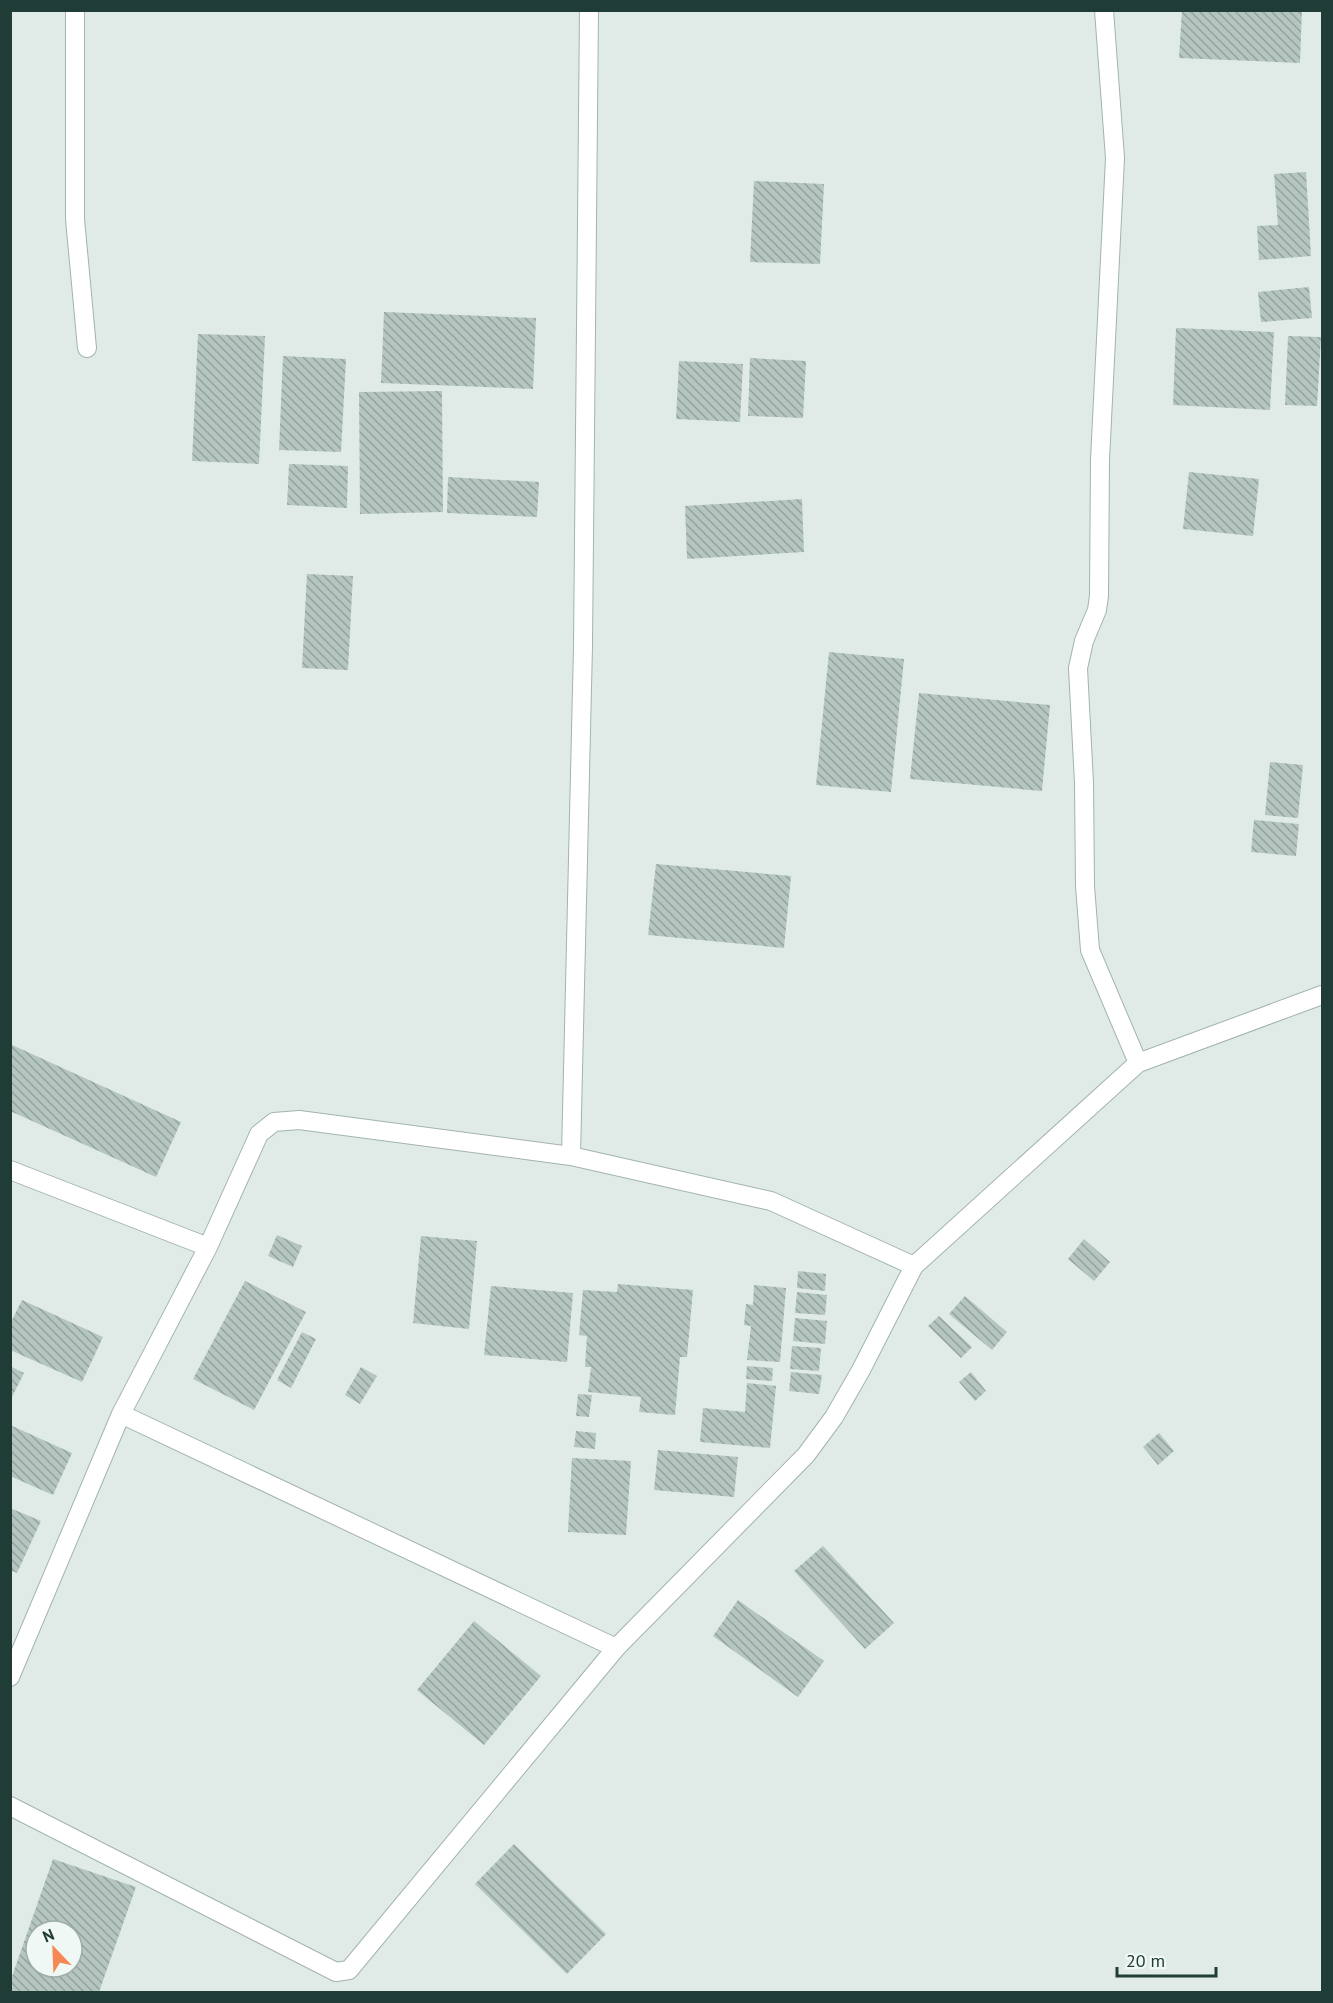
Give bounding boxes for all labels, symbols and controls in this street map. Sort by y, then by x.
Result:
north arrow [24,1919,84,1979]
text: N [39,1924,57,1946]
scale bar [1117,1940,1216,1978]
text: 20 m [1126,1949,1165,1972]

